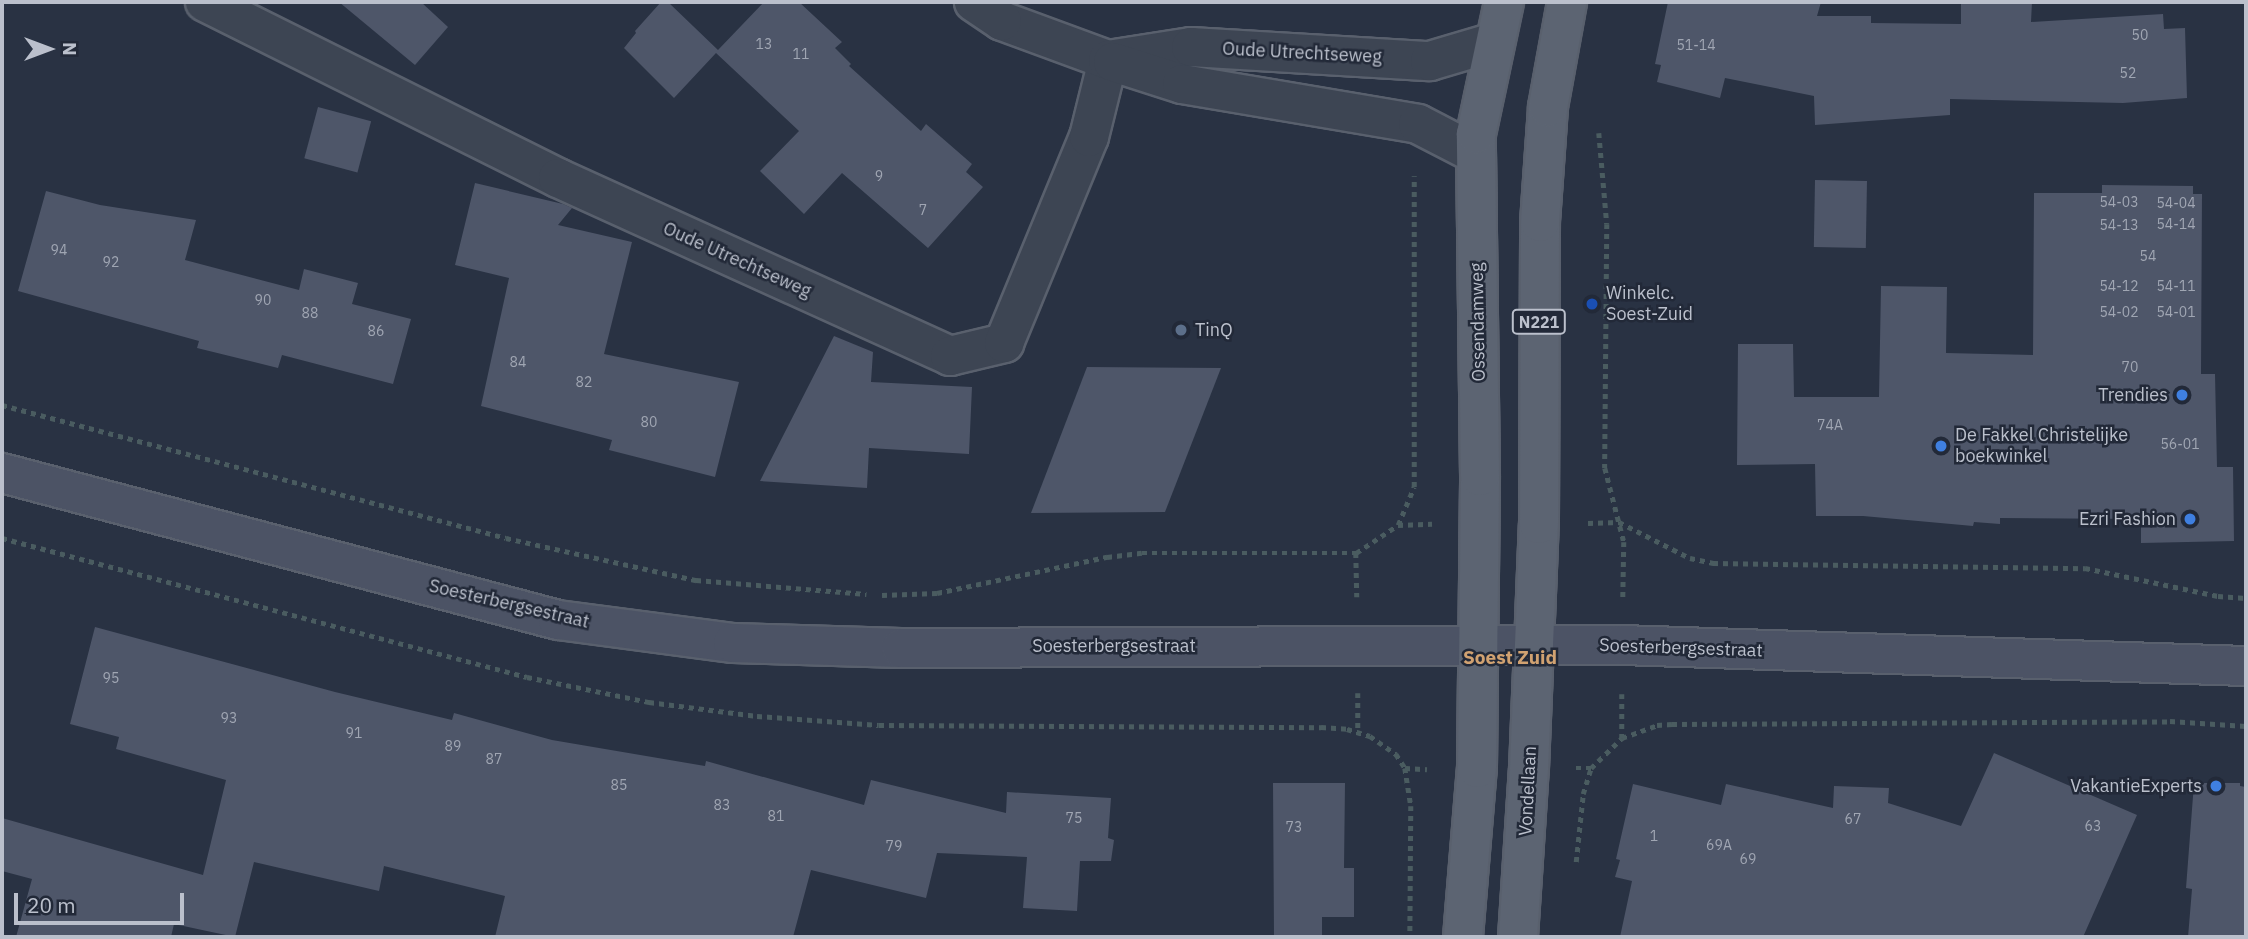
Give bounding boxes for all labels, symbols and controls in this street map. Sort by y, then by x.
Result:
north arrow [14,14,84,84]
house number: 50 [2132,27,2148,43]
house number: 13 [756,36,772,52]
house number: 51-14 [1676,37,1716,53]
street label: Oude Utrechtseweg [1222,38,1382,68]
text: N [58,42,82,56]
house number: 11 [793,46,809,62]
house number: 52 [2120,65,2136,81]
house number: 9 [875,168,883,184]
house number: 54-03 [2099,194,2139,210]
house number: 54-04 [2156,195,2196,211]
house number: 7 [919,202,927,218]
house number: 54-14 [2156,216,2196,232]
house number: 54-13 [2099,217,2139,233]
street label: Oude Utrechtseweg [660,218,814,302]
house number: 94 [51,242,67,258]
house number: 54 [2140,248,2156,264]
house number: 92 [103,254,119,270]
street label: Ossendamweg [1466,262,1490,382]
house number: 54-12 [2099,278,2139,294]
house number: 54-11 [2156,278,2196,294]
place label: Winkelc. Soest-Zuid [1606,283,1693,326]
house number: 90 [255,292,271,308]
marker: Winkelc. Soest-Zuid [1584,296,1600,312]
house number: 54-02 [2099,304,2139,320]
house number: 54-01 [2156,304,2196,320]
house number: 88 [302,305,318,321]
road number: N221 [1511,310,1567,334]
place label: TinQ [1195,319,1233,341]
marker: TinQ [1173,322,1189,338]
house number: 86 [368,323,384,339]
house number: 84 [510,354,526,370]
house number: 70 [2122,359,2138,375]
house number: 82 [576,374,592,390]
place label: Trendies [2098,384,2168,406]
marker: Trendies [2174,387,2190,403]
house number: 80 [641,414,657,430]
house number: 74A [1817,417,1843,433]
place label: De Fakkel Christelijke boekwinkel [1955,425,2128,467]
house number: 56-01 [2160,436,2200,452]
marker: De Fakkel Christelijke boekwinkel [1933,438,1949,454]
place label: Ezri Fashion [2079,508,2176,530]
marker: Ezri Fashion [2182,511,2198,527]
street label: Soesterbergsestraat [427,575,591,633]
street label: Soesterbergsestraat [1599,634,1763,662]
street label: Soesterbergsestraat [1032,635,1196,657]
district label: Soest Zuid [1463,647,1557,669]
house number: 95 [103,670,119,686]
house number: 93 [221,710,237,726]
house number: 91 [346,725,362,741]
house number: 89 [445,738,461,754]
street label: Vondellaan [1515,745,1541,837]
house number: 87 [486,751,502,767]
place label: VakantieExperts [2070,775,2202,797]
house number: 85 [611,777,627,793]
marker: VakantieExperts [2208,778,2224,794]
house number: 83 [714,797,730,813]
house number: 81 [768,808,784,824]
house number: 75 [1066,810,1082,826]
house number: 67 [1845,811,1861,827]
house number: 63 [2085,818,2101,834]
house number: 73 [1286,819,1302,835]
house number: 1 [1650,828,1658,844]
house number: 69A [1706,837,1732,853]
house number: 79 [886,838,902,854]
house number: 69 [1740,851,1756,867]
scale bar [18,880,187,924]
text: 20 m [27,891,76,919]

